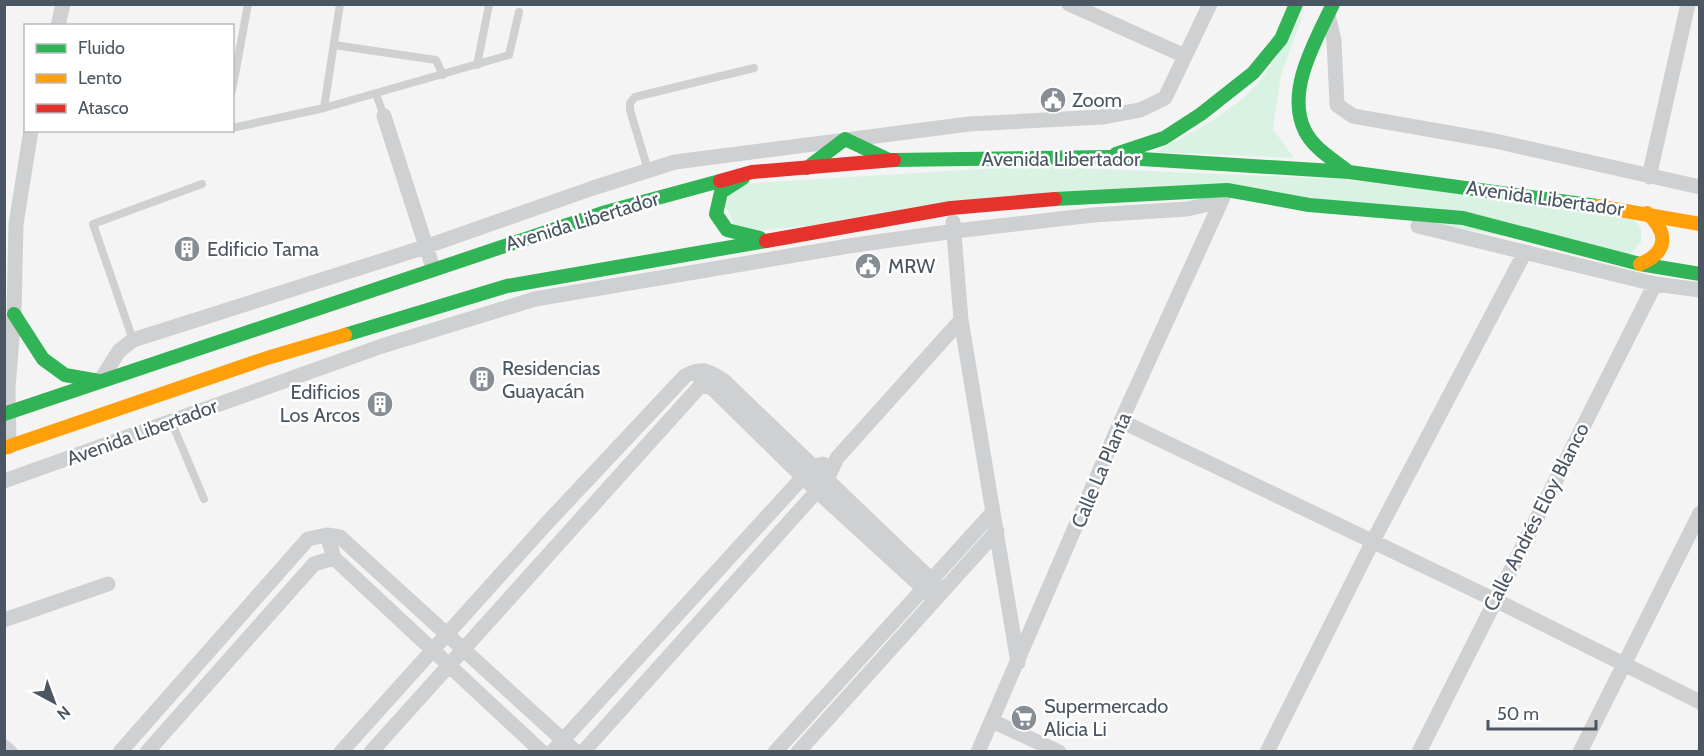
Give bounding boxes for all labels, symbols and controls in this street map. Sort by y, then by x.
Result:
legend [24,24,234,132]
text: Fluido [78,37,125,59]
text: Lento [78,67,122,89]
public building icon: Zoom [1038,85,1068,115]
place label: Zoom [1072,88,1122,112]
text: Atasco [78,97,129,119]
street label: Avenida Libertador [982,147,1141,171]
street label: Avenida Libertador [1465,175,1626,221]
street label: Avenida Libertador [503,186,662,256]
building icon: Edificio Tama [172,234,202,264]
place label: Edificio Tama [207,237,319,261]
public building icon: MRW [853,251,883,281]
place label: MRW [888,254,935,278]
place label: Residencias Guayacán [502,356,600,403]
building icon: Residencias Guayacán [467,364,497,394]
place label: Edificios Los Arcos [280,380,360,427]
building icon: Edificios Los Arcos [365,389,395,419]
street label: Avenida Libertador [63,393,221,470]
street label: Calle La Planta [1066,408,1136,531]
street label: Calle Andrés Eloy Blanco [1478,419,1594,615]
north arrow [24,672,84,732]
scale bar [1488,693,1596,731]
place label: Supermercado Alicia Li [1044,694,1168,741]
text: N [53,702,74,724]
supermarket icon: Supermercado Alicia Li [1009,703,1039,733]
text: 50 m [1497,703,1539,725]

